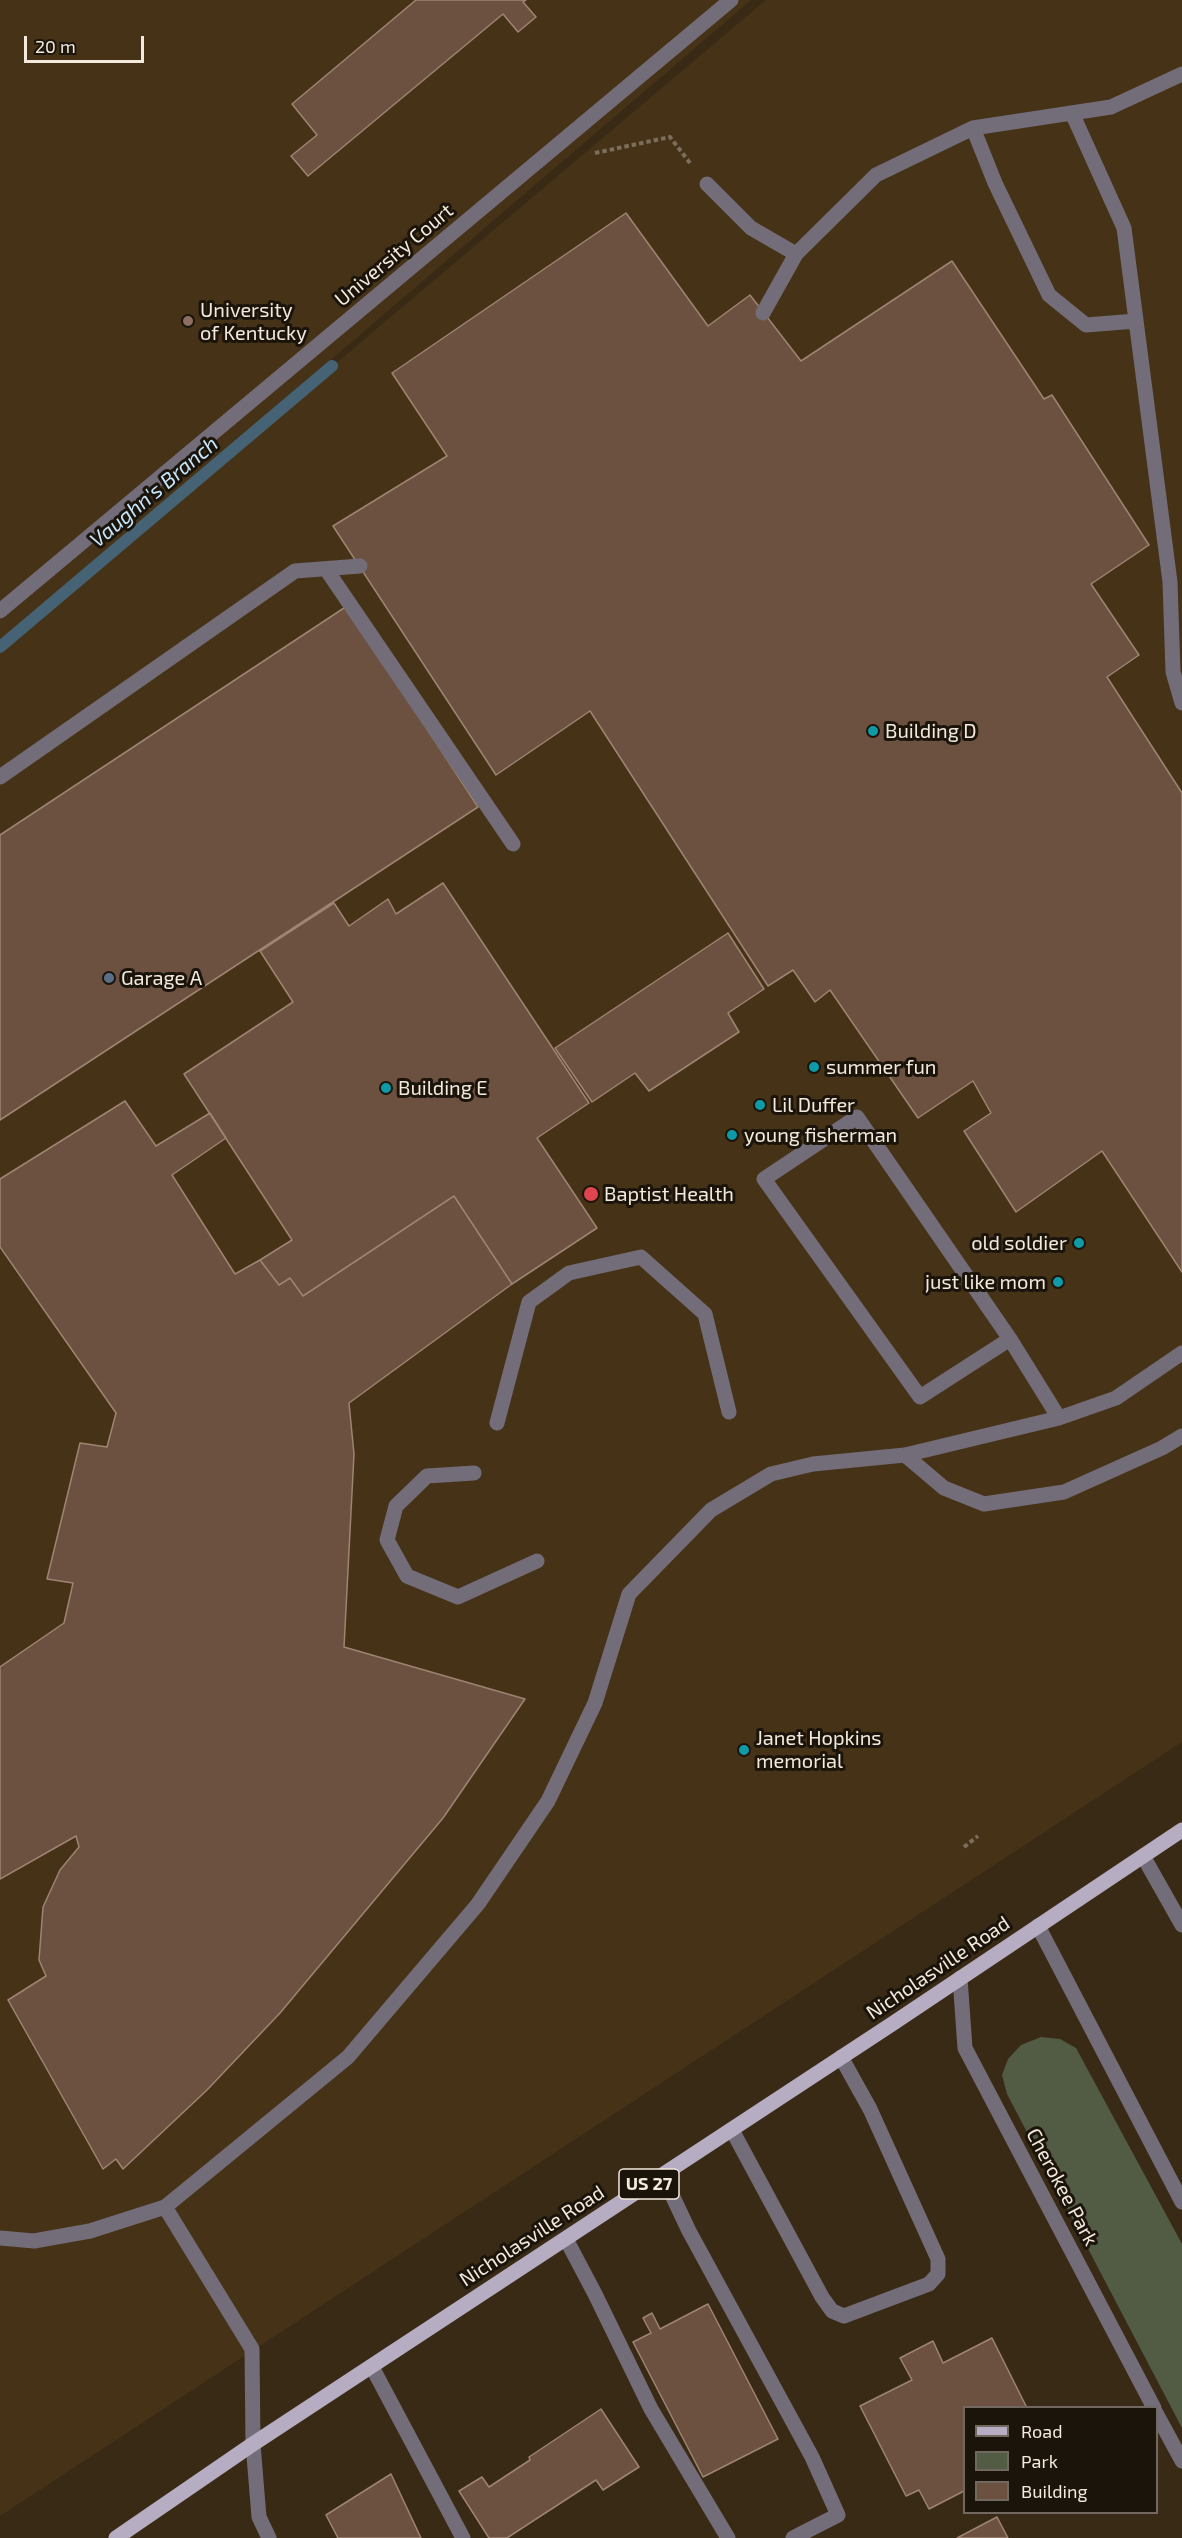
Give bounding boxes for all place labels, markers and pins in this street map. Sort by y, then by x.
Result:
place label: University of Kentucky [200,298,307,345]
marker: University of Kentucky [181,314,195,328]
place label: Building D [885,719,977,743]
marker: Building D [866,724,880,738]
place label: Garage A [121,966,202,990]
marker: Garage A [102,971,116,985]
place label: summer fun [826,1055,936,1079]
marker: summer fun [807,1060,821,1074]
place label: Building E [398,1076,488,1100]
marker: Building E [379,1081,393,1095]
place label: Lil Duffer [772,1093,855,1117]
marker: Lil Duffer [753,1098,767,1112]
place label: young fisherman [744,1123,897,1147]
marker: young fisherman [725,1128,739,1142]
place label: Baptist Health [604,1182,734,1206]
marker: Baptist Health [582,1185,600,1203]
place label: old soldier [971,1231,1067,1255]
marker: old soldier [1072,1236,1086,1250]
place label: just like mom [925,1270,1046,1294]
marker: just like mom [1051,1275,1065,1289]
place label: Janet Hopkins memorial [756,1726,881,1773]
marker: Janet Hopkins memorial [737,1743,751,1757]

